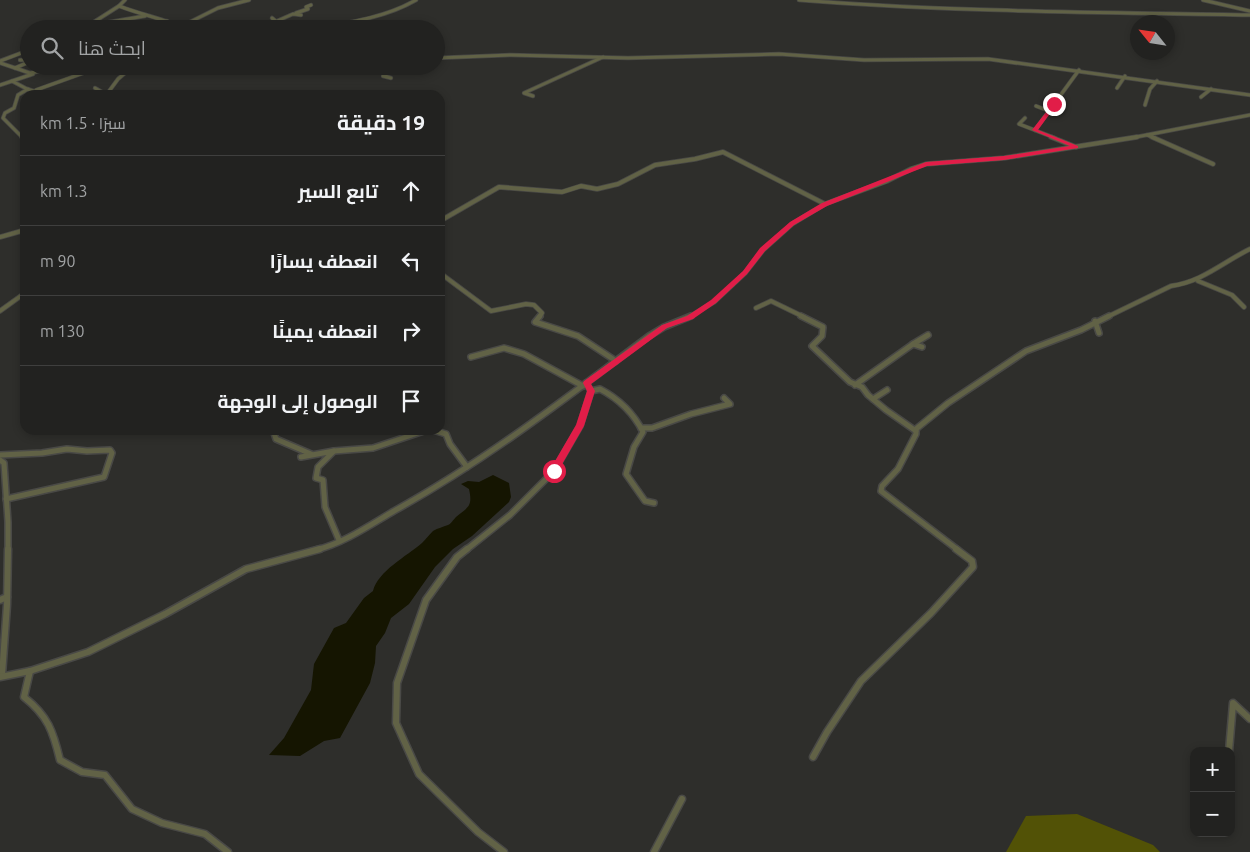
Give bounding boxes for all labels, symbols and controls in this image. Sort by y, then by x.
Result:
north arrow [1130,15,1175,60]
search box [20,20,445,75]
icon: search [38,34,66,62]
text: ابحث هنا [78,37,146,59]
route end [1043,93,1066,116]
text: 19 دقيقة [337,110,425,134]
text: سيرًا · 1.5 km [40,114,126,132]
icon: ahead [397,177,425,205]
text: تابع السير [298,180,378,202]
text: 1.3 km [40,182,88,200]
icon: left [397,247,425,275]
text: انعطف يسارًا [270,250,378,272]
text: 90 m [40,252,76,270]
icon: right [397,317,425,345]
text: انعطف يمينًا [272,320,378,342]
text: 130 m [40,322,85,340]
icon: arrive [397,387,425,415]
text: الوصول إلى الوجهة [218,390,378,412]
route start [543,460,566,483]
map controls [1190,747,1235,837]
button: + [1190,747,1235,792]
button: − [1190,792,1235,837]

